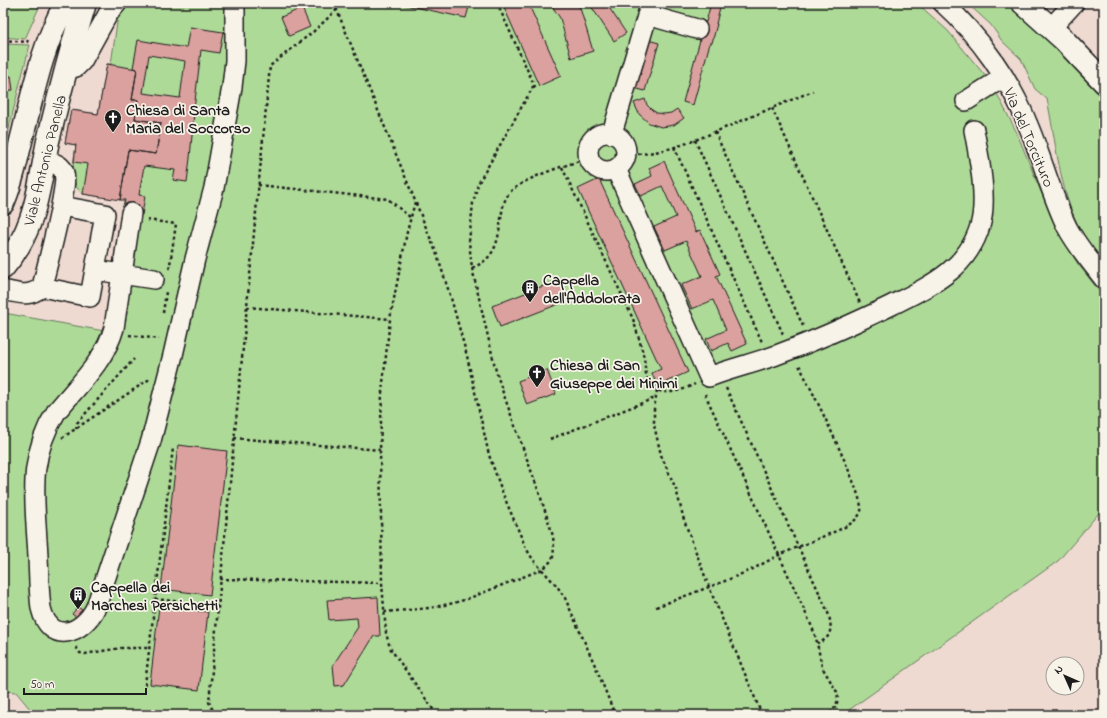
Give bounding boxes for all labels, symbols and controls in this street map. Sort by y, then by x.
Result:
street label: Via del Torcituro [996,83,1060,191]
street label: Viale Antonio Panella [18,92,74,229]
place label: Chiesa di Santa Maria del Soccorso [126,99,250,141]
church icon: Chiesa di Santa Maria del Soccorso [103,108,123,133]
place label: Cappella dell'Addolorata [543,269,641,311]
building icon: Cappella dell'Addolorata [520,278,540,303]
place label: Chiesa di San Giuseppe dei Minimi [550,354,678,396]
church icon: Chiesa di San Giuseppe dei Minimi [527,363,547,388]
place label: Cappella dei Marchesi Persichetti [91,576,218,618]
building icon: Cappella dei Marchesi Persichetti [68,585,88,610]
north arrow [1045,656,1085,696]
text: N [1050,661,1067,678]
scale bar [24,670,146,696]
text: 50 m [30,676,54,694]

